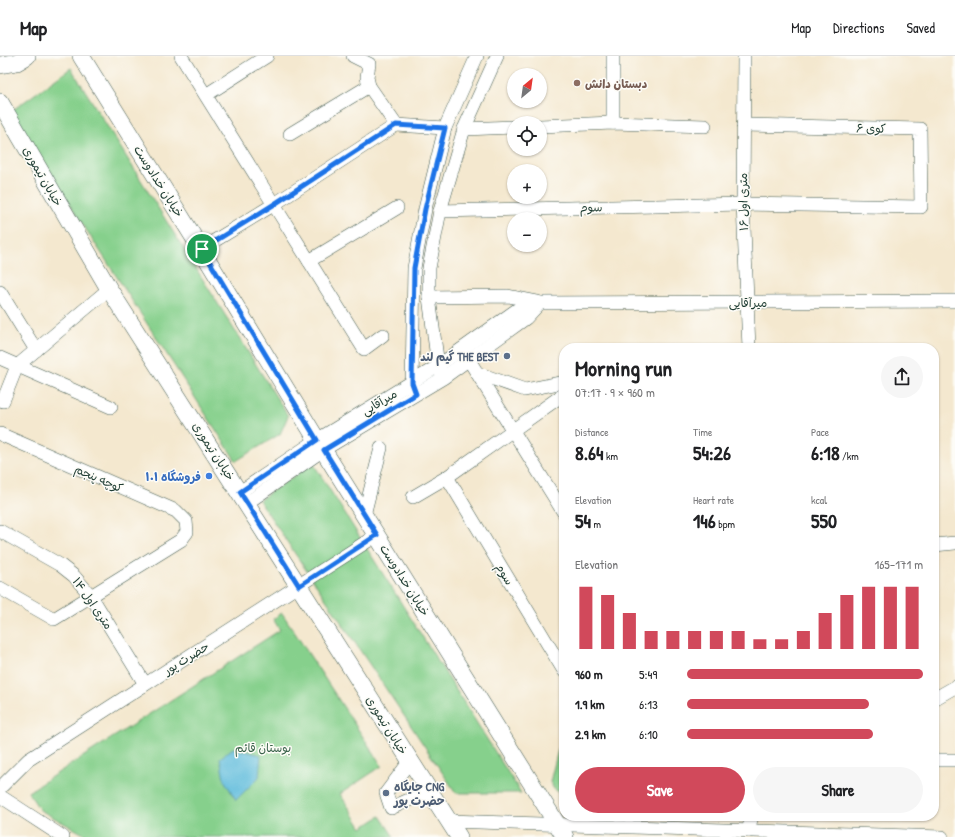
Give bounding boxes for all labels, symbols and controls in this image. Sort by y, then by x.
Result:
text: Map [20,15,47,41]
text: Map [791,18,811,37]
text: Directions [833,18,884,37]
text: Saved [906,18,935,37]
north arrow [507,68,547,108]
map controls [507,68,547,252]
place label: دبستان دانش [585,75,648,92]
marker: دبستان دانش [572,78,582,88]
button: locate [507,116,547,156]
street label: کوی ۶ [856,119,886,137]
street label: خیابان خدادوست [130,142,188,220]
street label: خیابان تیموری [19,143,67,209]
button: + [507,164,547,204]
street label: ۱۶ متری اول [734,173,752,231]
street label: سوم [579,198,603,217]
button: − [507,212,547,252]
pin [185,232,219,266]
icon: arrive [191,238,213,260]
street label: میرآقایی [729,294,767,311]
place label: گیم لند THE BEST [420,348,499,366]
marker: گیم لند THE BEST [502,351,512,361]
text: Morning run [575,353,672,383]
button: share [881,356,923,398]
text: 07:17 · 9 × 960 m [575,383,655,401]
street label: میرآقایی [358,385,400,419]
street label: خیابان تیموری [189,418,239,484]
text: Distance [575,425,609,439]
text: Time [693,425,712,439]
text: Pace [811,425,829,439]
text: 8.64 [575,439,603,466]
text: 54:26 [693,439,731,466]
text: 6:18 [811,439,840,466]
text: km [603,449,618,463]
text: /km [840,449,859,463]
street label: کوچه پنجم [72,460,126,497]
place label: فروشگاه ۱۰۱ [146,468,201,485]
marker: فروشگاه ۱۰۱ [204,471,214,481]
text: Elevation [575,493,612,507]
text: Heart rate [693,493,734,507]
text: kcal [811,493,827,507]
text: 54 [575,507,591,534]
text: 146 [693,507,716,534]
text: 550 [811,507,837,534]
text: m [591,517,601,531]
text: bpm [716,517,735,531]
street label: خیابان خدادوست [376,541,434,619]
text: Elevation [575,555,618,573]
text: 165–171 m [874,555,923,573]
street label: سوم [491,560,518,589]
street label: ۱۴ متری اول [69,573,117,633]
street label: حضرت پور [159,637,212,679]
text: 960 m [575,665,603,683]
text: 5:49 [639,665,657,683]
street label: خیابان تیموری [362,692,412,758]
text: 1.9 km [575,695,605,713]
text: 6:13 [639,695,658,713]
text: 2.9 km [575,725,606,743]
text: 6:10 [639,725,658,743]
park label: بوستان قائم [235,739,291,757]
button: Save [575,767,745,813]
button: Share [753,767,923,813]
place label: جایگاه CNG حضرت پور [393,778,445,809]
marker: جایگاه CNG حضرت پور [381,788,391,798]

